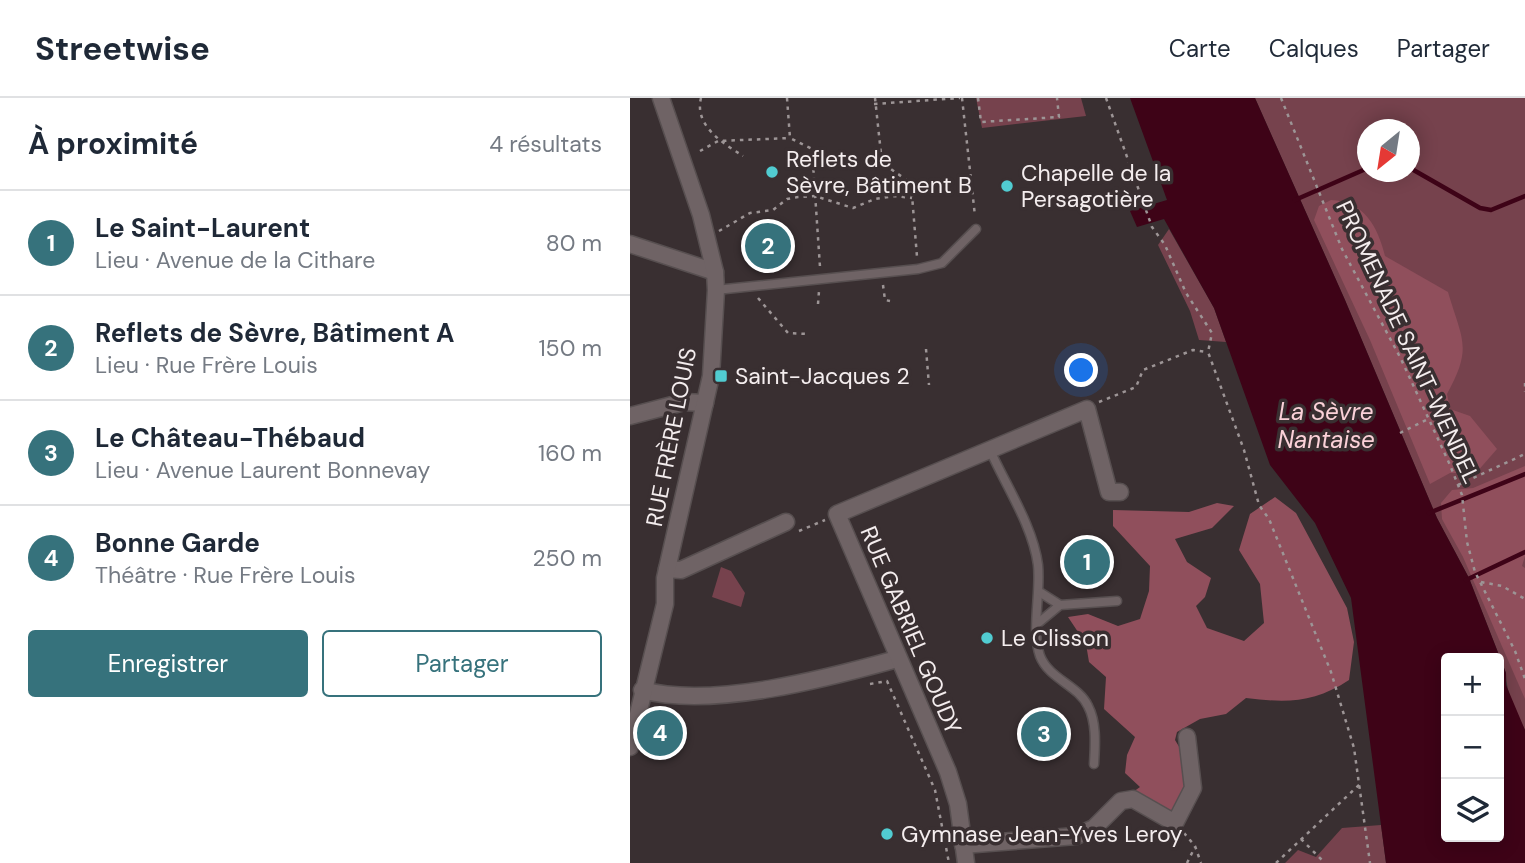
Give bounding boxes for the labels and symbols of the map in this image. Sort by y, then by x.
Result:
north arrow [1357,119,1420,182]
place label: Reflets de Sèvre, Bâtiment B [786,144,972,200]
place label: Chapelle de la Persagotière [1021,158,1171,214]
marker: Reflets de Sèvre, Bâtiment B [764,164,780,180]
marker: Chapelle de la Persagotière [999,178,1015,194]
street label: PROMENADE SAINT-WENDEL [1329,196,1487,488]
pin: 2 [745,220,791,272]
street label: RUE FRÈRE LOUIS [639,345,703,529]
your location [1064,353,1098,387]
place label: Saint-Jacques 2 [735,361,910,391]
marker: Saint-Jacques 2 [713,368,729,384]
water label: La Sèvre Nantaise [1277,396,1375,455]
street label: RUE GABRIEL GOUDY [854,521,968,739]
pin: 1 [1064,536,1110,588]
place label: Le Clisson [1001,623,1109,653]
marker: Le Clisson [979,630,995,646]
pin: 4 [637,707,683,759]
pin: 3 [1021,708,1067,760]
place label: Gymnase Jean-Yves Leroy [901,819,1183,849]
marker: Gymnase Jean-Yves Leroy [879,826,895,842]

